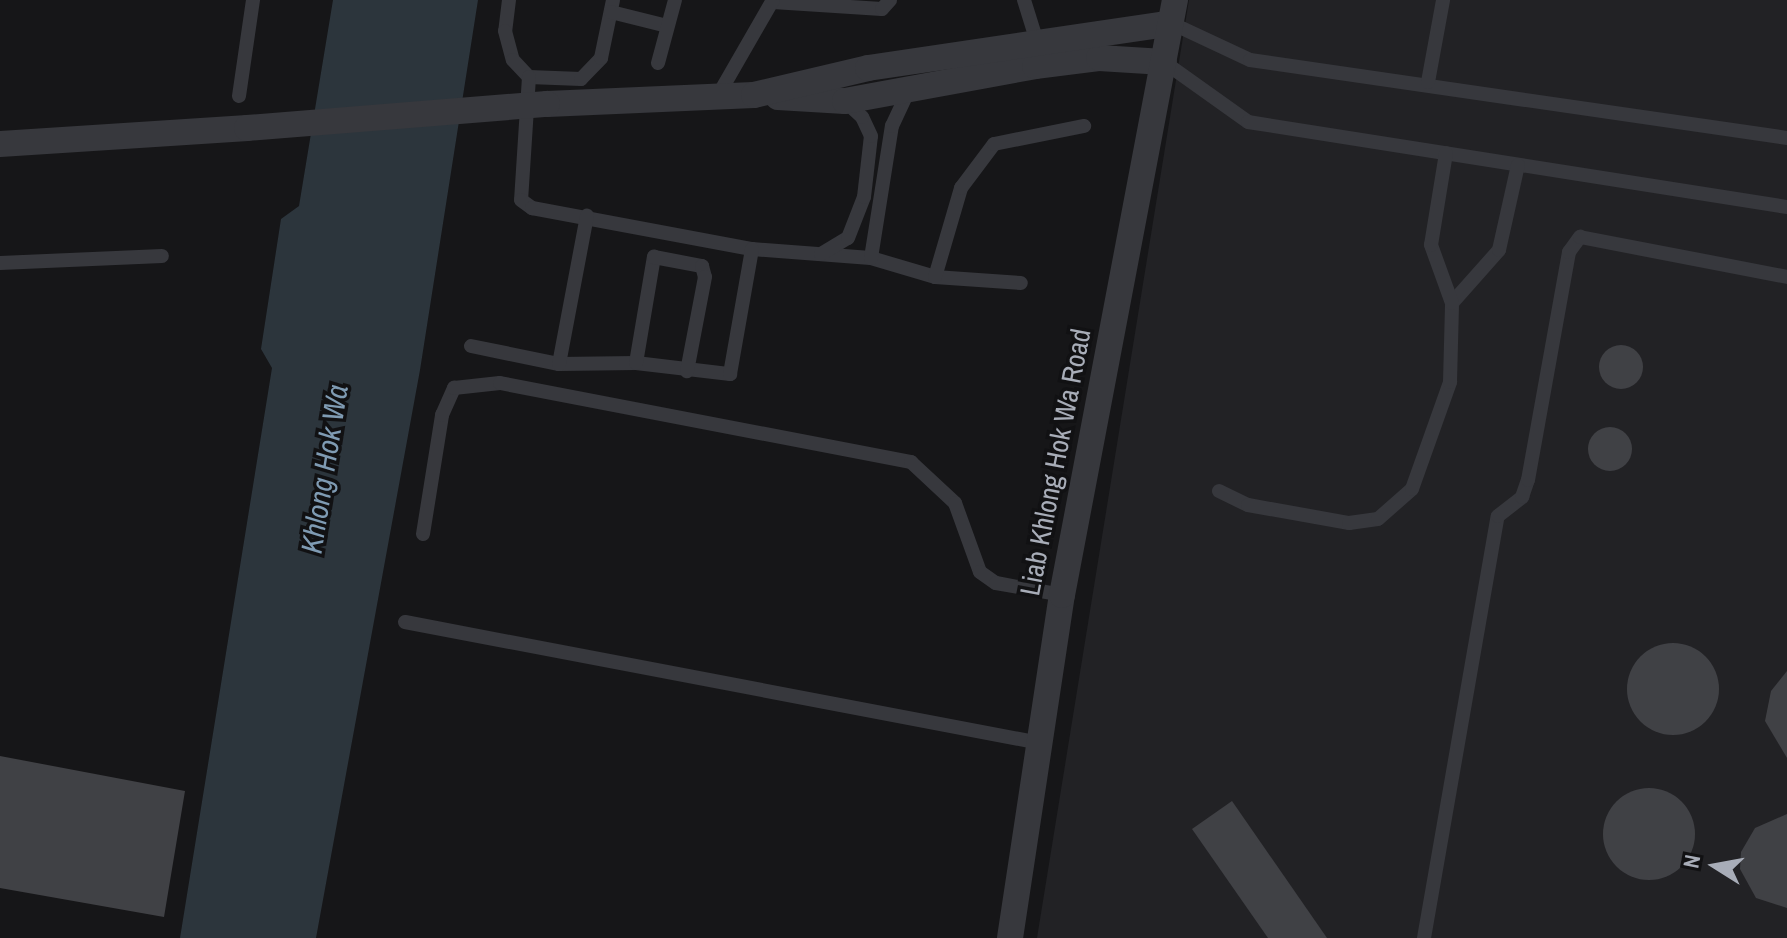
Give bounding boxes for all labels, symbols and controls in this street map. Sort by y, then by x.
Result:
street label: Liab Khlong Hok Wa Road [1013,326,1097,598]
water label: Khlong Hok Wa [293,382,355,556]
north arrow [1675,826,1755,906]
text: N [1675,852,1707,871]

